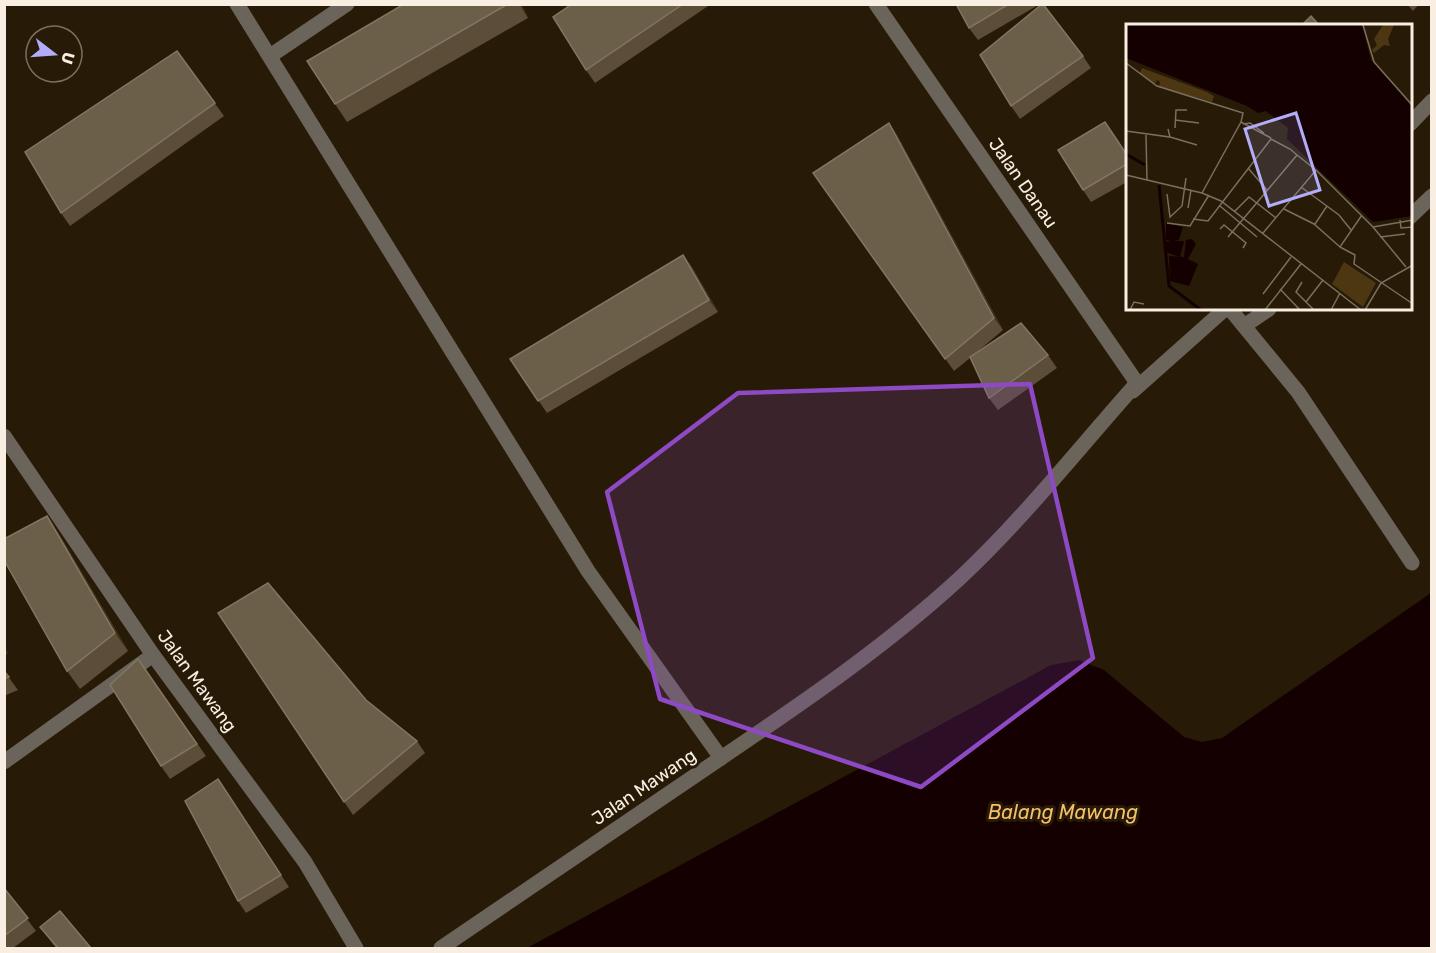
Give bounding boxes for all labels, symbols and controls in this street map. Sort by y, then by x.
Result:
north arrow [24,24,84,84]
inset map [1126,24,1412,310]
text: U [57,50,79,67]
street label: Jalan Danau [984,134,1062,232]
street label: Jalan Mawang [153,626,241,736]
street label: Jalan Mawang [588,744,700,830]
water label: Balang Mawang [988,800,1138,824]

